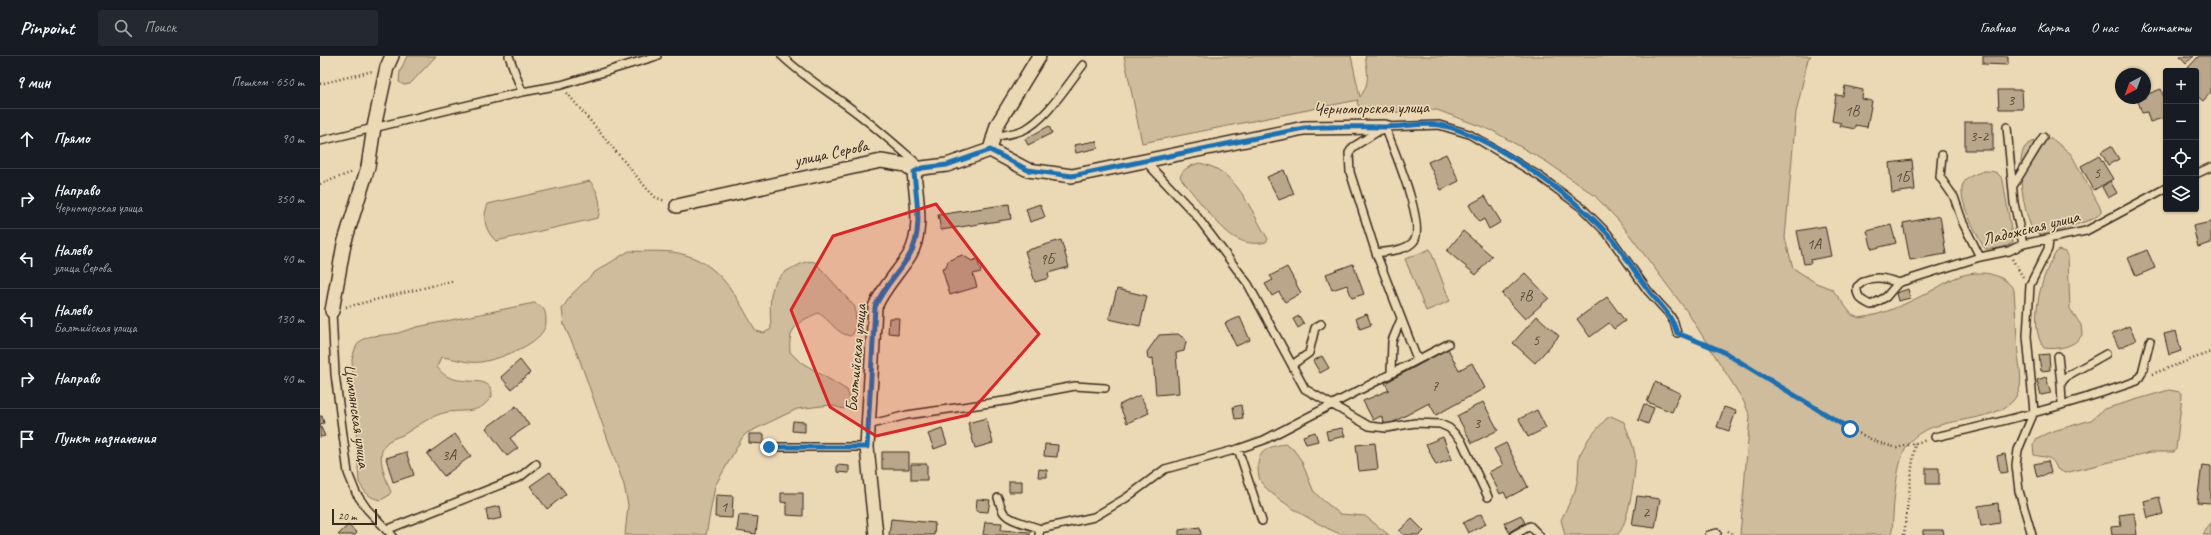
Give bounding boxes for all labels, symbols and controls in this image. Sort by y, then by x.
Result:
search box [98,10,378,46]
text: Pinpoint [20,16,74,40]
icon: search [112,17,134,39]
text: Поиск [144,18,176,37]
text: Главная [1980,19,2015,36]
text: Карта [2037,19,2069,36]
text: О нас [2091,19,2118,36]
text: Контакты [2140,19,2191,36]
north arrow [2115,68,2151,104]
map controls [2163,68,2199,212]
button: + [2163,68,2199,104]
text: 9 мин [16,72,50,93]
text: Пешком · 650 m [231,74,304,90]
house number: 3 [2008,91,2016,110]
street label: Черноморская улица [1313,96,1430,120]
house number: 1В [1845,102,1861,121]
button: − [2163,104,2199,140]
house number: 3-2 [1970,127,1989,146]
icon: ahead [16,128,38,150]
text: Прямо [54,129,90,148]
text: 90 m [282,131,304,147]
street label: улица Серова [791,135,872,171]
button: locate [2163,140,2199,176]
house number: 5 [2094,164,2102,183]
house number: 1Б [1895,168,1912,187]
button: layers [2163,176,2199,212]
text: Направо [54,181,100,200]
icon: right [16,188,38,210]
text: 350 m [276,191,304,207]
text: Черноморская улица [54,200,142,216]
street label: Ладожская улица [1980,205,2083,250]
house number: 1А [1807,235,1823,254]
text: Налево [54,241,92,260]
icon: left [16,248,38,270]
house number: 9Б [1040,250,1057,269]
text: 40 m [282,251,304,267]
text: улица Серова [54,260,111,276]
house number: 7В [1518,287,1534,306]
text: Налево [54,301,92,320]
street label: Балтийская улица [841,302,871,413]
icon: left [16,308,38,330]
text: 130 m [276,311,304,327]
text: Балтийская улица [54,320,137,336]
house number: 5 [1533,331,1541,350]
street label: Цимлянская улица [339,363,375,471]
icon: right [16,368,38,390]
text: Направо [54,369,100,388]
text: 40 m [282,371,304,387]
house number: 7 [1432,377,1440,396]
house number: 3 [1474,414,1482,433]
route start [1841,420,1859,438]
icon: arrive [16,428,38,450]
text: Пункт назначения [54,429,156,448]
route end [760,438,778,456]
house number: 3А [442,446,458,465]
house number: 1 [721,498,729,517]
house number: 2 [1643,503,1651,522]
scale bar [332,507,377,526]
text: 20 m [338,509,357,523]

